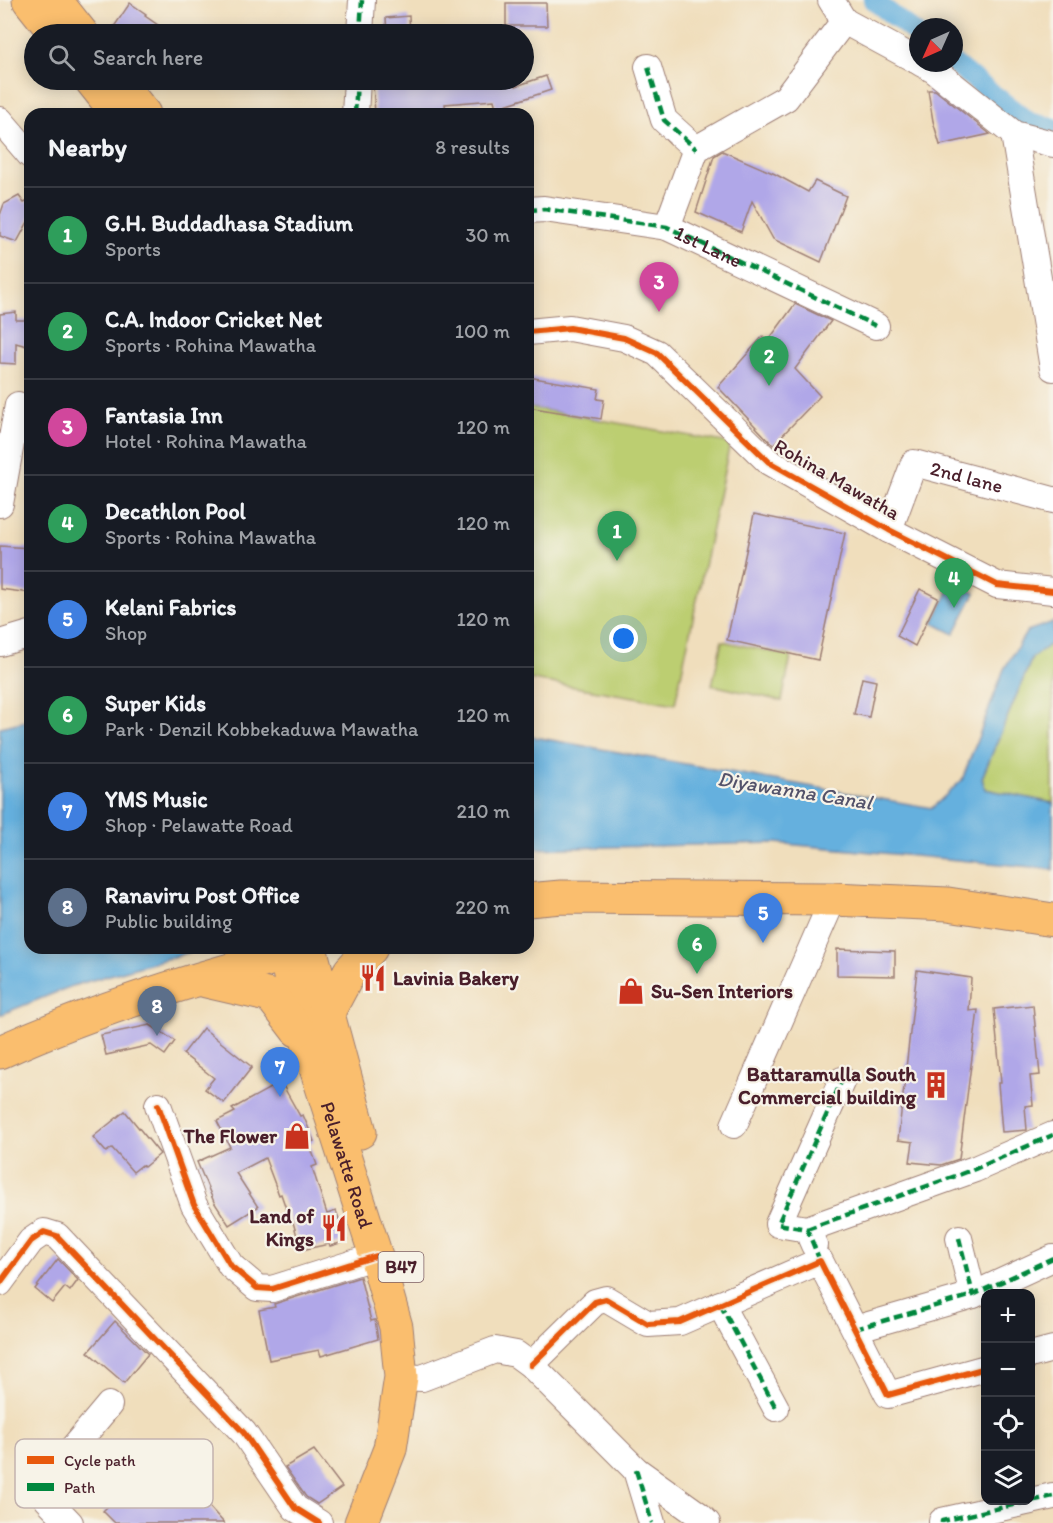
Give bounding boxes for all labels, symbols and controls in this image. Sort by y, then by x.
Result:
north arrow [909,18,963,72]
search box [24,24,534,90]
icon: search [45,41,78,74]
text: Search here [93,44,203,71]
text: Nearby [48,131,127,163]
text: 8 results [435,135,510,159]
text: G.H. Buddadhasa Stadium [105,210,353,237]
street label: 1st Lane [671,220,746,273]
text: 1 [63,223,72,247]
text: 30 m [465,223,510,247]
text: Sports [105,237,161,261]
pin: 3 [640,262,678,312]
text: C.A. Indoor Cricket Net [105,306,322,333]
text: 2 [62,319,73,343]
text: 100 m [455,319,510,343]
text: Sports · Rohina Mawatha [105,333,316,357]
pin: 2 [750,336,788,386]
text: Fantasia Inn [105,402,223,429]
text: 3 [62,415,73,439]
text: 120 m [457,415,510,439]
text: Hotel · Rohina Mawatha [105,429,307,453]
street label: Rohina Mawatha [770,433,905,525]
street label: 2nd lane [928,456,1005,498]
text: Decathlon Pool [105,498,246,525]
text: 4 [61,511,74,535]
text: 120 m [457,511,510,535]
pin: 1 [598,512,636,561]
text: Sports · Rohina Mawatha [105,525,316,549]
pin: 4 [934,558,974,608]
text: Kelani Fabrics [105,594,237,621]
text: 5 [62,607,73,631]
text: 120 m [457,607,510,631]
text: Shop [105,621,147,645]
your location [609,624,638,653]
text: Super Kids [105,690,206,717]
text: 6 [62,703,73,727]
text: 120 m [457,703,510,727]
text: Park · Denzil Kobbekaduwa Mawatha [105,717,418,741]
water label: Diyawanna Canal [716,765,876,815]
text: YMS Music [105,786,207,813]
text: 7 [63,799,72,823]
text: 210 m [457,799,510,823]
text: Shop · Pelawatte Road [105,813,293,837]
text: Ranaviru Post Office [105,882,300,909]
pin: 5 [744,894,783,943]
text: 8 [62,895,73,919]
text: 220 m [455,895,510,919]
text: Public building [105,909,232,933]
pin: 6 [678,924,716,974]
restaurant icon: Lavinia Bakery [358,963,388,993]
place label: Lavinia Bakery [393,966,519,991]
shop icon: Su-Sen Interiors [616,976,646,1006]
place label: Su-Sen Interiors [651,979,793,1003]
pin: 8 [138,986,176,1036]
pin: 7 [260,1048,300,1097]
place label: Battaramulla South Commercial building [738,1062,917,1110]
building icon: Battaramulla South Commercial building [921,1070,951,1100]
street label: Pelawatte Road [315,1098,378,1231]
shop icon: The Flower [282,1121,312,1151]
place label: The Flower [183,1124,278,1148]
place label: Land of Kings [249,1204,314,1252]
restaurant icon: Land of Kings [319,1213,349,1243]
road number: B47 [378,1252,424,1282]
map controls [981,1289,1035,1505]
button: + [981,1289,1035,1343]
button: − [981,1343,1035,1397]
button: locate [981,1397,1035,1451]
legend [15,1439,213,1508]
text: Cycle path [64,1451,136,1470]
button: layers [981,1451,1035,1505]
text: Path [64,1478,95,1497]

